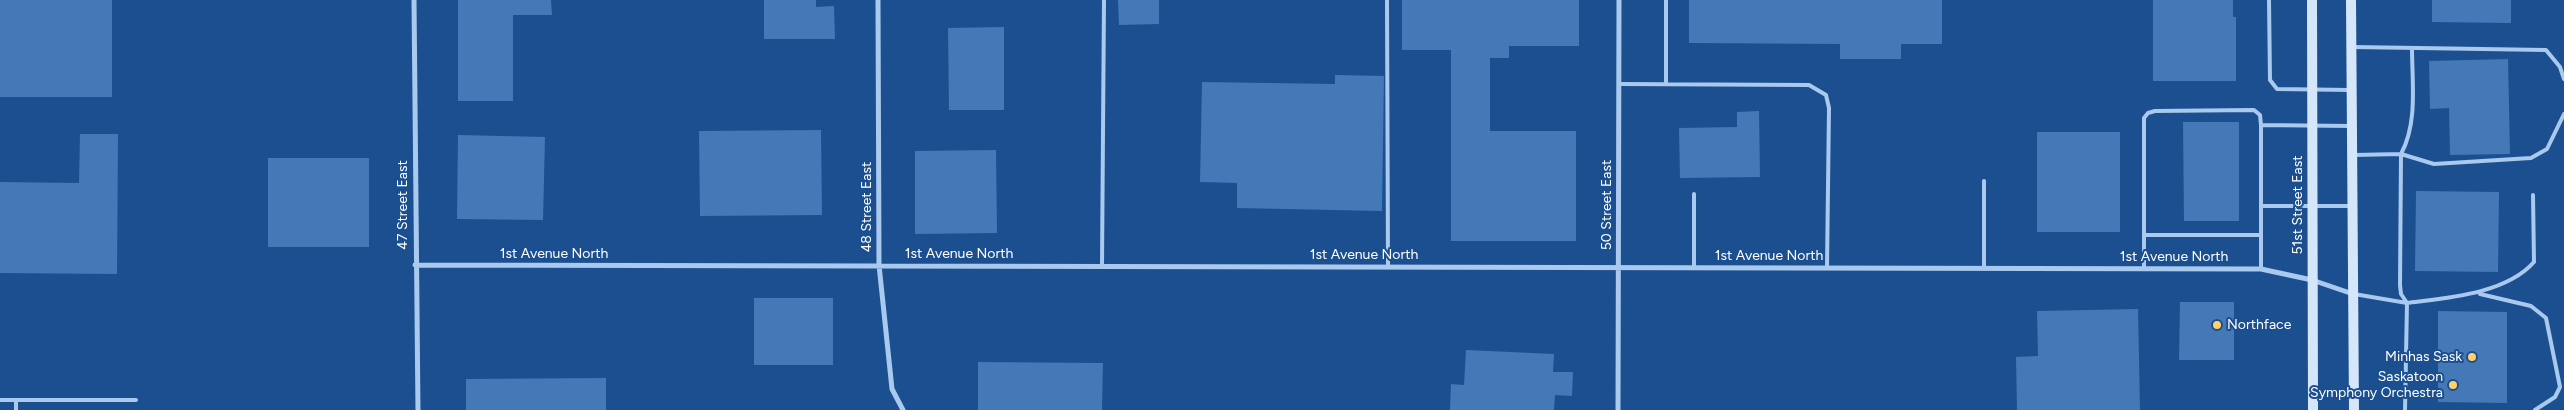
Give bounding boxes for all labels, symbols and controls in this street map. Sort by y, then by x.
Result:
street label: 51st Street East [2290,155,2306,255]
street label: 47 Street East [395,160,411,250]
street label: 50 Street East [1599,160,1615,250]
street label: 48 Street East [859,162,875,252]
street label: 1st Avenue North [500,246,608,262]
street label: 1st Avenue North [905,246,1013,262]
street label: 1st Avenue North [1310,247,1418,263]
street label: 1st Avenue North [1715,248,1823,264]
street label: 1st Avenue North [2120,249,2228,265]
place label: Northface [2227,317,2291,333]
marker: Northface [2211,319,2223,331]
place label: Minhas Sask [2385,349,2462,365]
marker: Minhas Sask [2466,351,2478,363]
place label: Saskatoon Symphony Orchestra [2310,369,2443,402]
marker: Saskatoon Symphony Orchestra [2447,379,2459,391]

